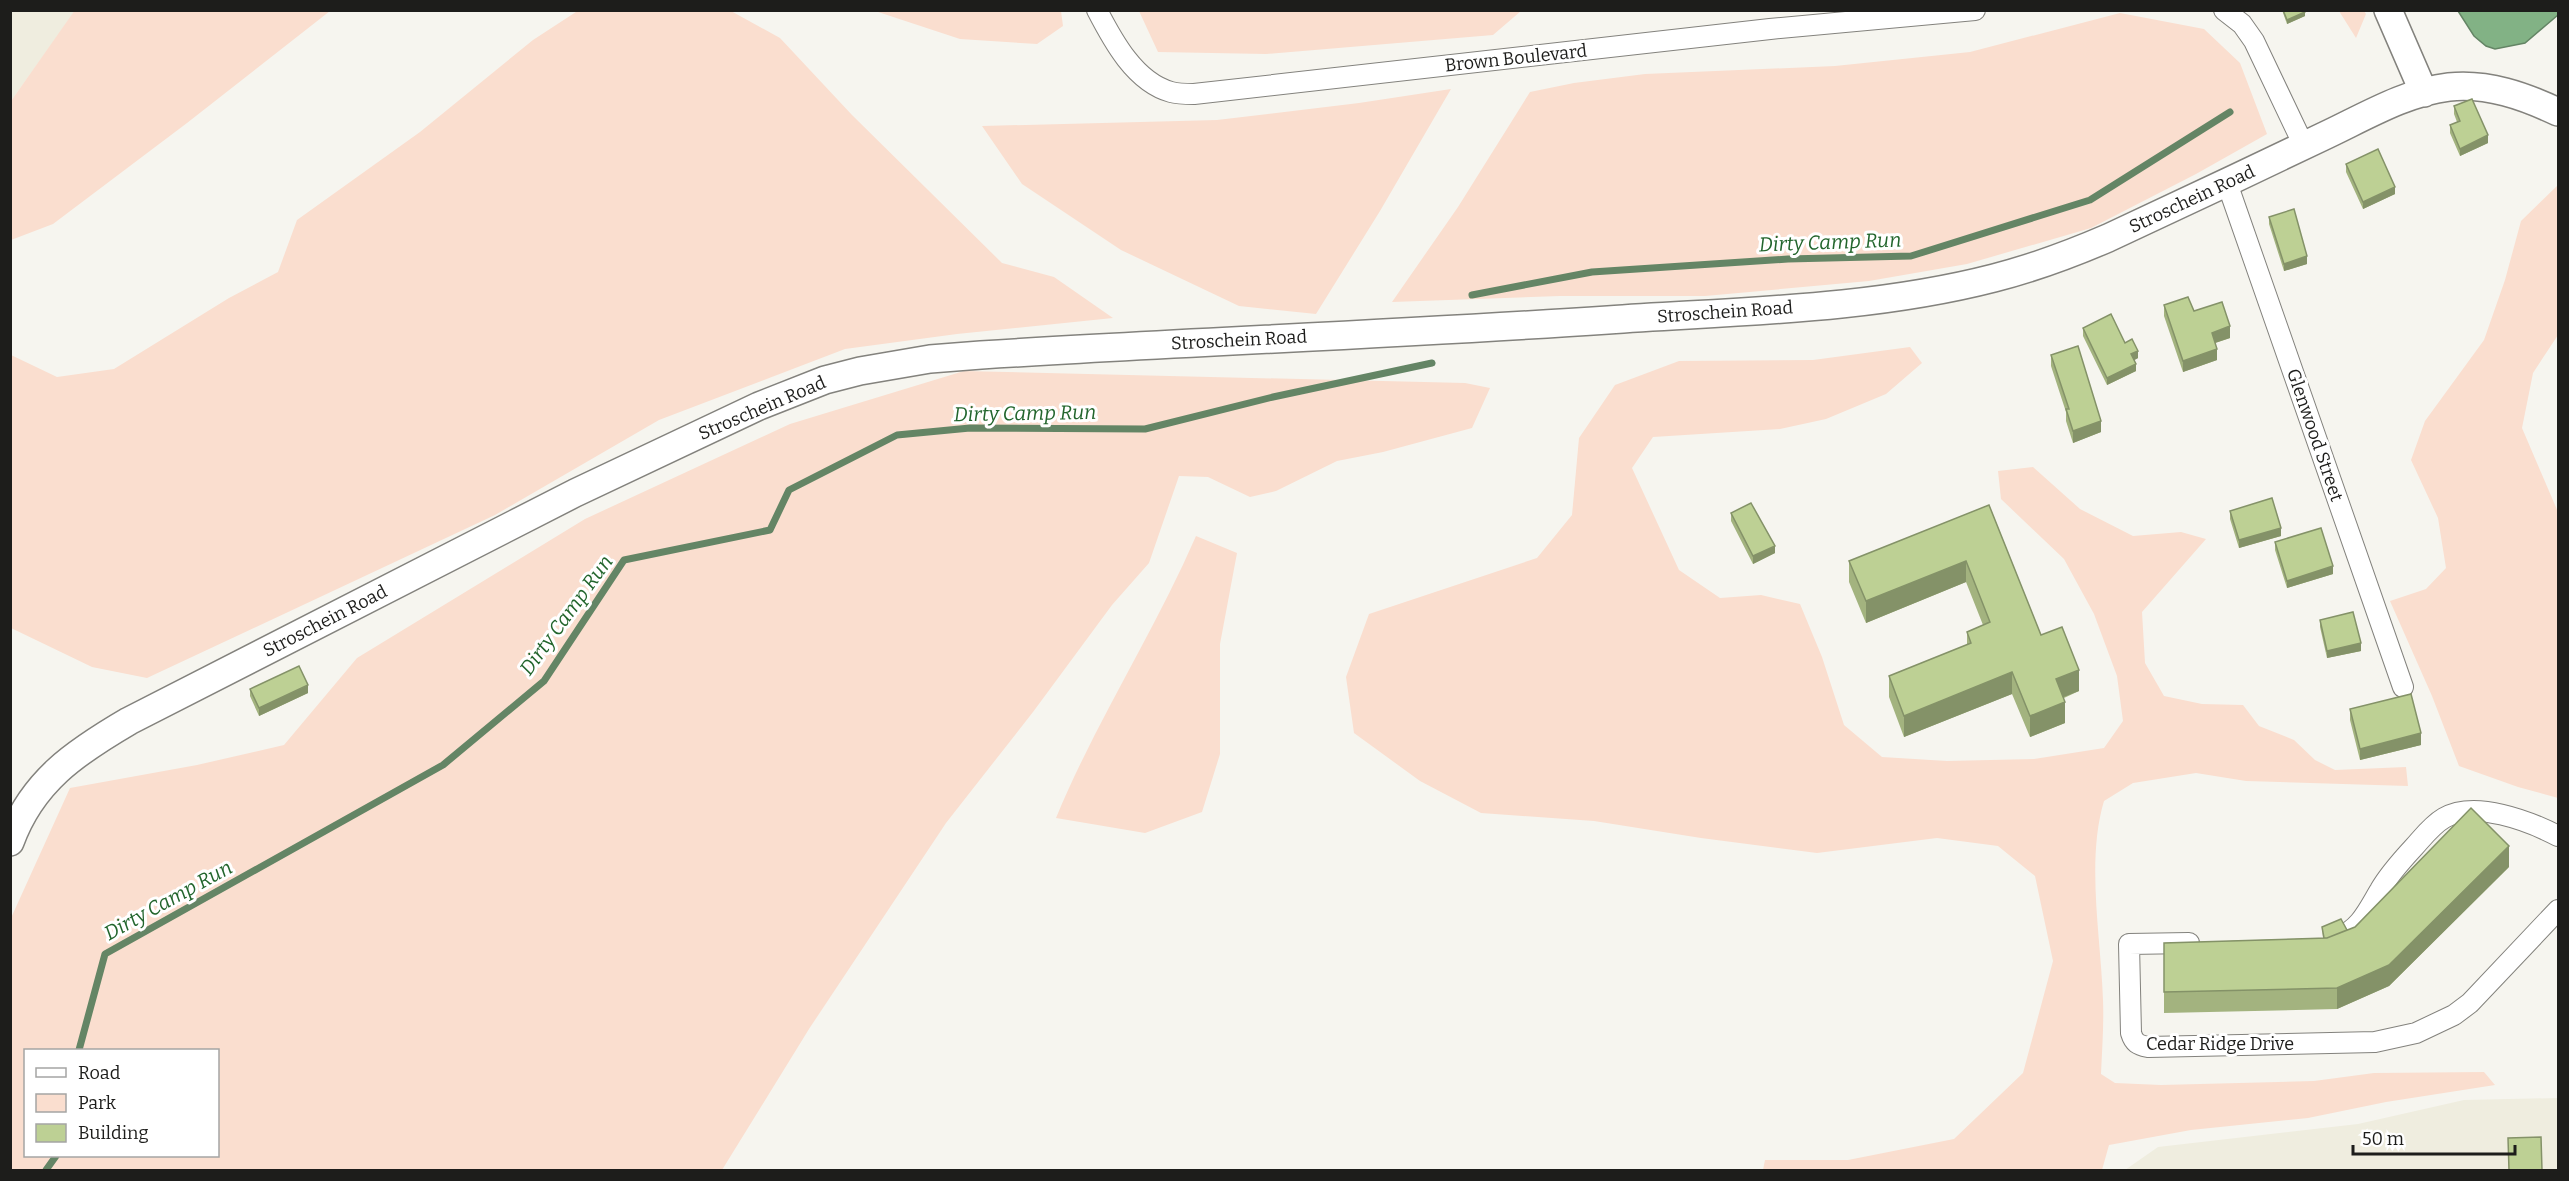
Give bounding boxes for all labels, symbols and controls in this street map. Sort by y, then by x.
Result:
street label: Brown Boulevard [1444,40,1589,76]
street label: Stroschein Road [2126,160,2259,238]
water label: Dirty Camp Run [1758,228,1902,256]
street label: Stroschein Road [1656,296,1794,328]
street label: Stroschein Road [1170,325,1308,355]
street label: Glenwood Street [2282,366,2348,505]
street label: Stroschein Road [695,371,829,445]
water label: Dirty Camp Run [953,400,1097,426]
water label: Dirty Camp Run [514,550,618,680]
street label: Stroschein Road [259,580,391,662]
water label: Dirty Camp Run [100,855,236,945]
street label: Cedar Ridge Drive [2146,1033,2294,1055]
legend [24,1049,219,1157]
text: Road [78,1062,121,1084]
text: Park [78,1092,117,1114]
scale bar [2353,1118,2515,1156]
text: Building [78,1122,149,1144]
text: 50 m [2362,1128,2404,1150]

